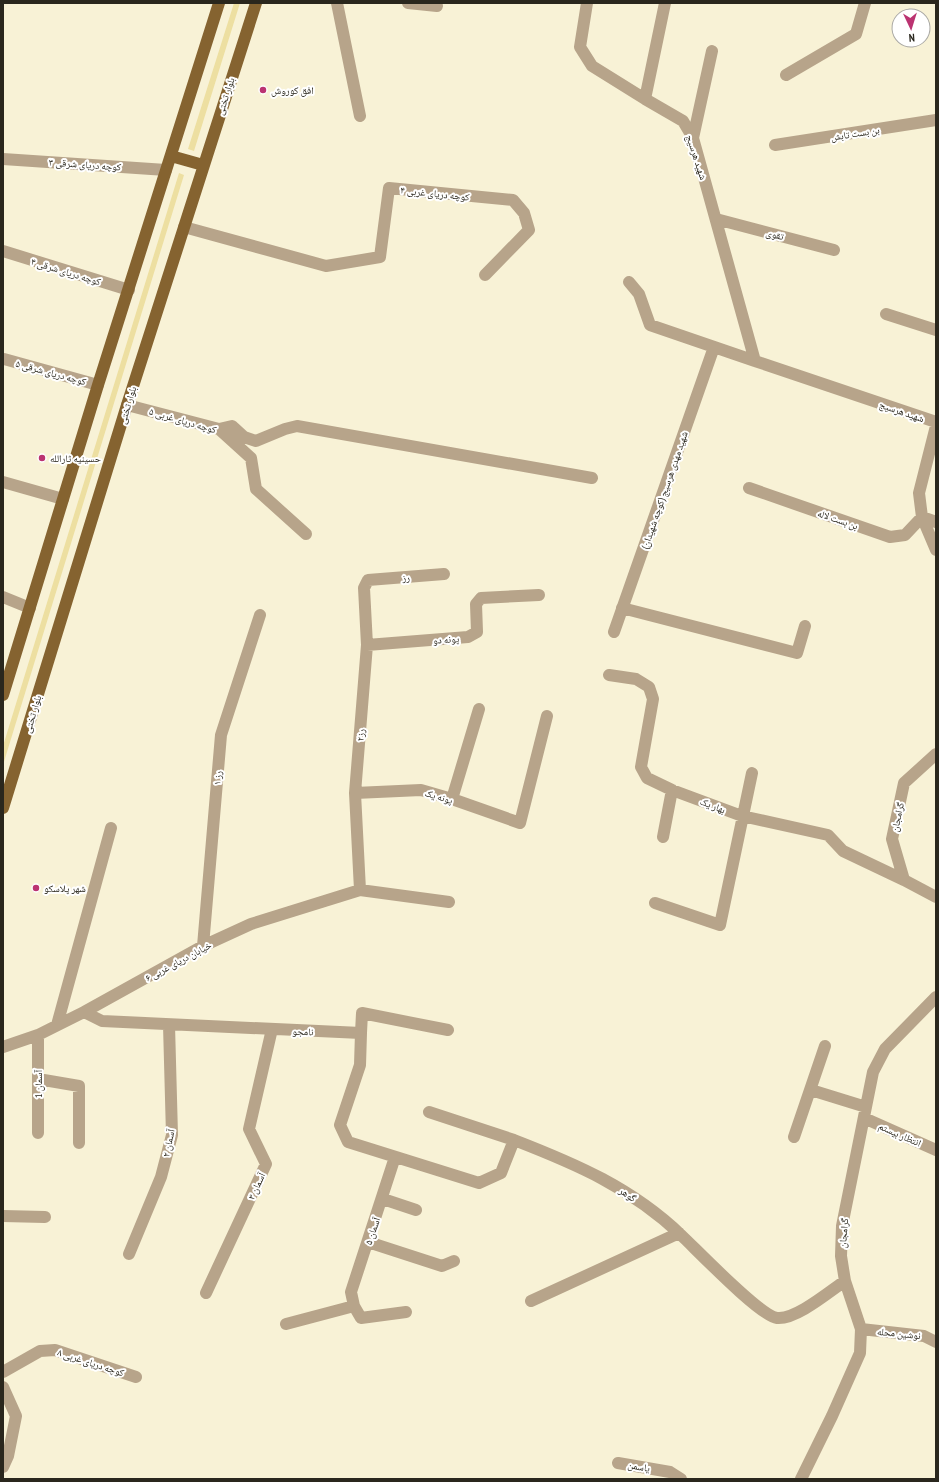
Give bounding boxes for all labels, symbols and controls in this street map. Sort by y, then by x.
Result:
north arrow [891,8,931,48]
text: N [908,31,915,45]
street label: بلوار تختی [213,75,238,117]
place label: افق کوروش [271,84,314,97]
marker: افق کوروش [258,85,268,95]
street label: بن بست تابش [830,123,881,144]
street label: شهید هرسیج [683,133,710,182]
street label: کوچه دریای شرقی ۳ [48,155,122,174]
street label: کوچه دریای غربی ۴ [400,183,470,204]
street label: تقوی [764,226,785,243]
street label: کوچه دریای شرقی ۴ [29,255,102,288]
street label: کوچه دریای شرقی ۵ [14,357,88,388]
street label: بلوار تختی [116,384,139,426]
street label: شهید هرسیج [878,398,926,425]
street label: کوچه دریای غربی ۵ [148,405,218,436]
street label: شهید مهدی هرسیج (کوچه شهیدان) [638,429,691,551]
place label: حسینیه ثارالله [50,452,102,465]
marker: حسینیه ثارالله [37,453,47,463]
street label: بن بست لاله [816,506,860,533]
street label: رز [401,571,411,584]
street label: پونه دو [432,632,460,647]
street label: بلوار تختی [21,693,44,735]
street label: رز۲ [353,728,368,742]
street label: رز ۱ [210,770,225,786]
street label: پونه یک [423,786,455,807]
street label: بهار یک [698,795,728,816]
street label: گرامجان [888,800,907,833]
place label: شهر پلاسکو [44,882,86,895]
marker: شهر پلاسکو [31,883,41,893]
street label: خیابان دریای غربی ۶ [143,938,214,984]
street label: نامجو [292,1025,314,1038]
street label: آسمان 1 [32,1069,45,1098]
street label: انتظار بیستم [876,1119,923,1151]
street label: آسمان ۲ [159,1128,178,1158]
street label: آسمان ۳ [245,1170,268,1202]
street label: گوهر [616,1183,639,1205]
street label: آسمان ۵ [362,1215,383,1247]
street label: گرامجان [836,1217,851,1249]
street label: نوشین محله [876,1325,922,1342]
street label: کوچه دریای غربی ۸ [56,1346,126,1379]
street label: یاسمن [627,1458,651,1475]

